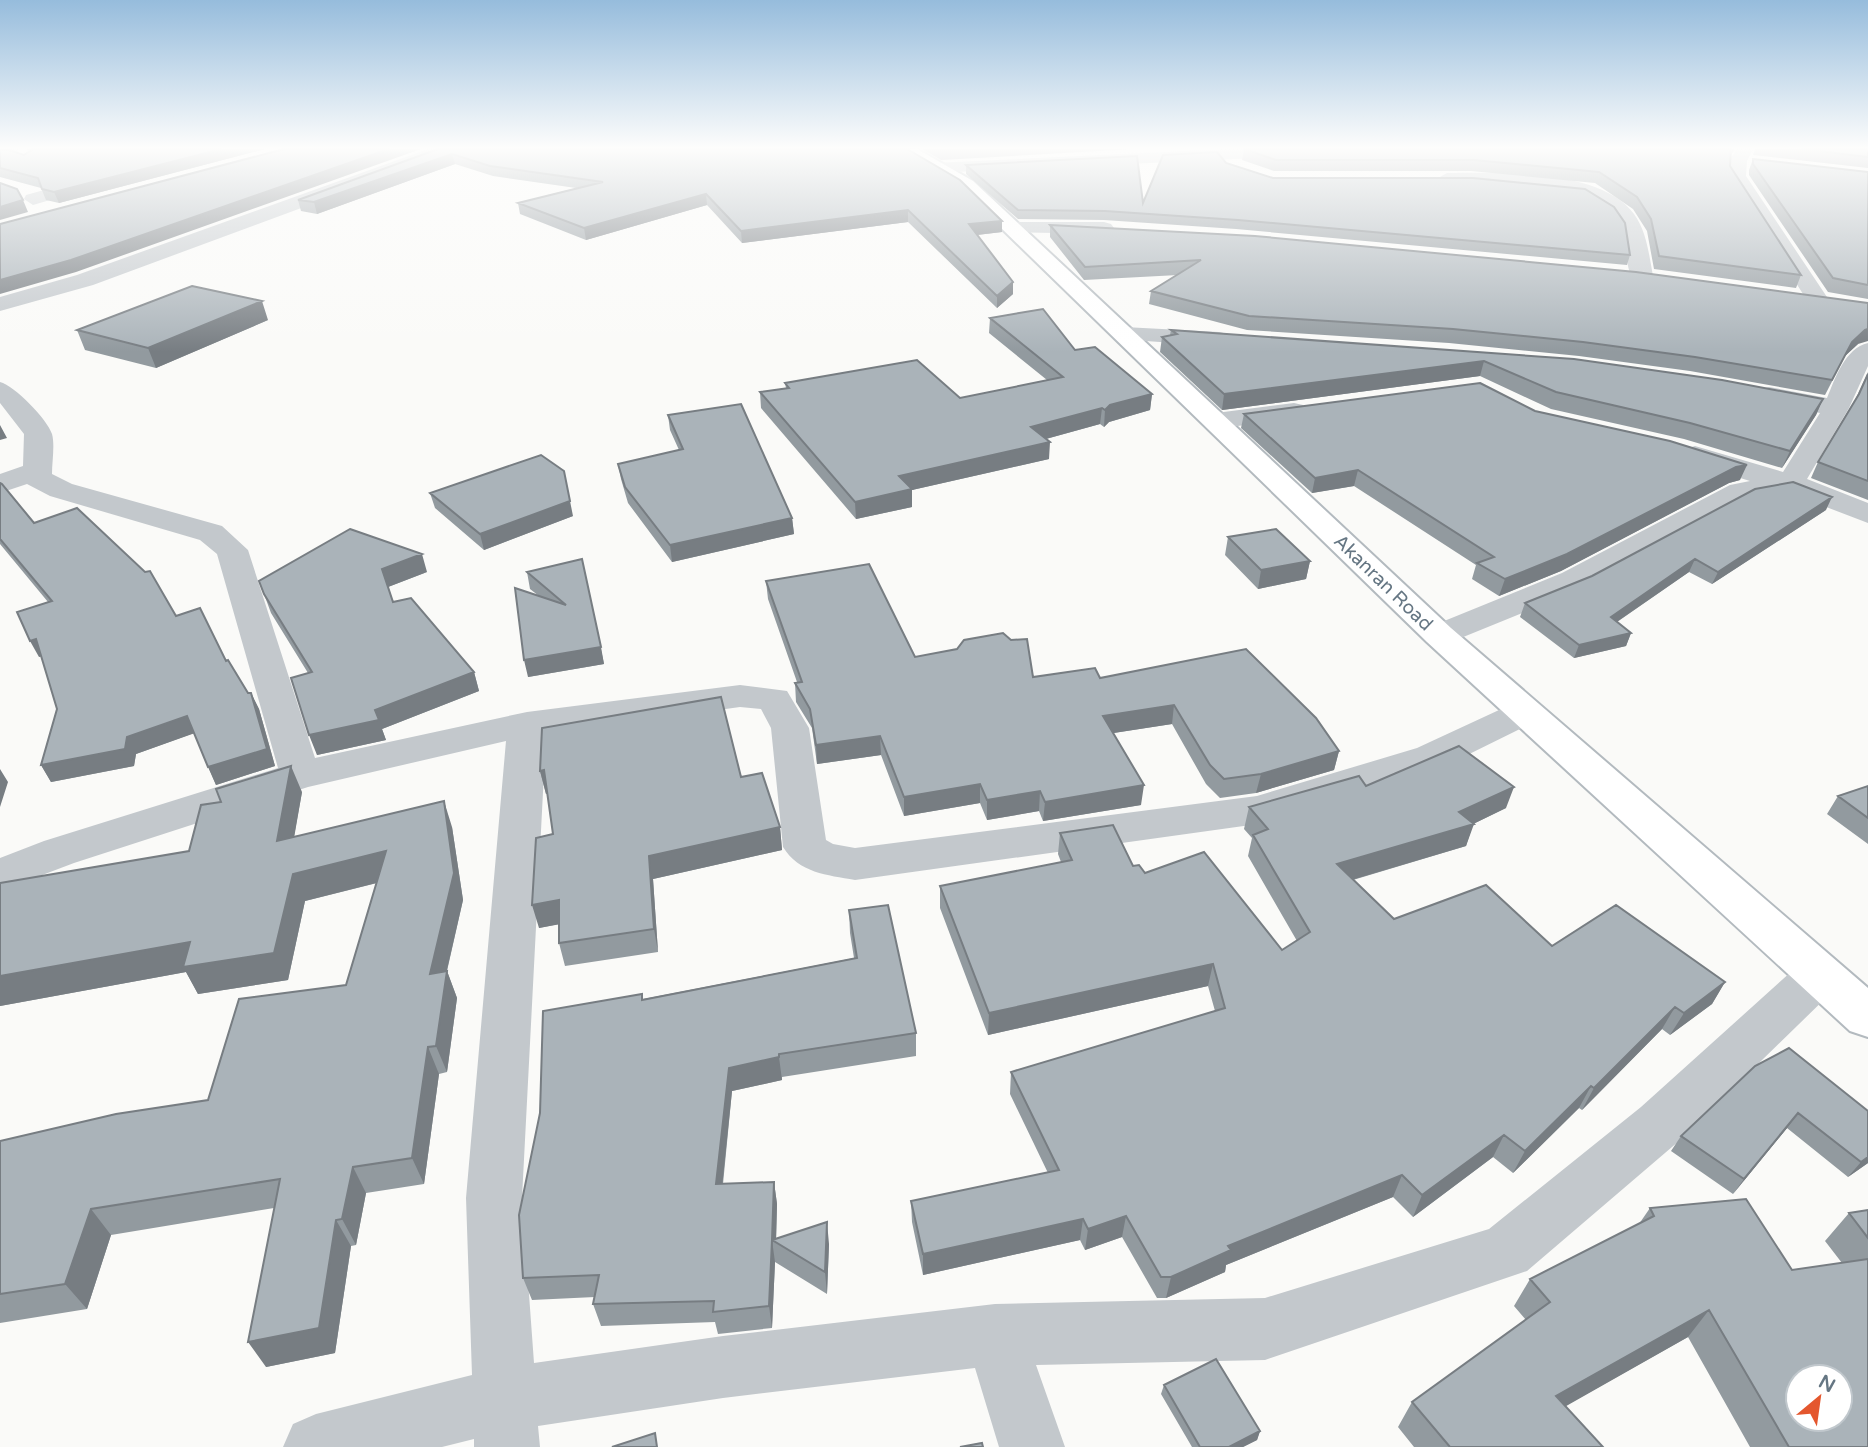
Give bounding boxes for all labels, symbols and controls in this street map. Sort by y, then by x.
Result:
street label: Akanran Road [1329,530,1437,635]
north arrow [1784,1363,1854,1433]
text: N [1815,1371,1839,1397]

